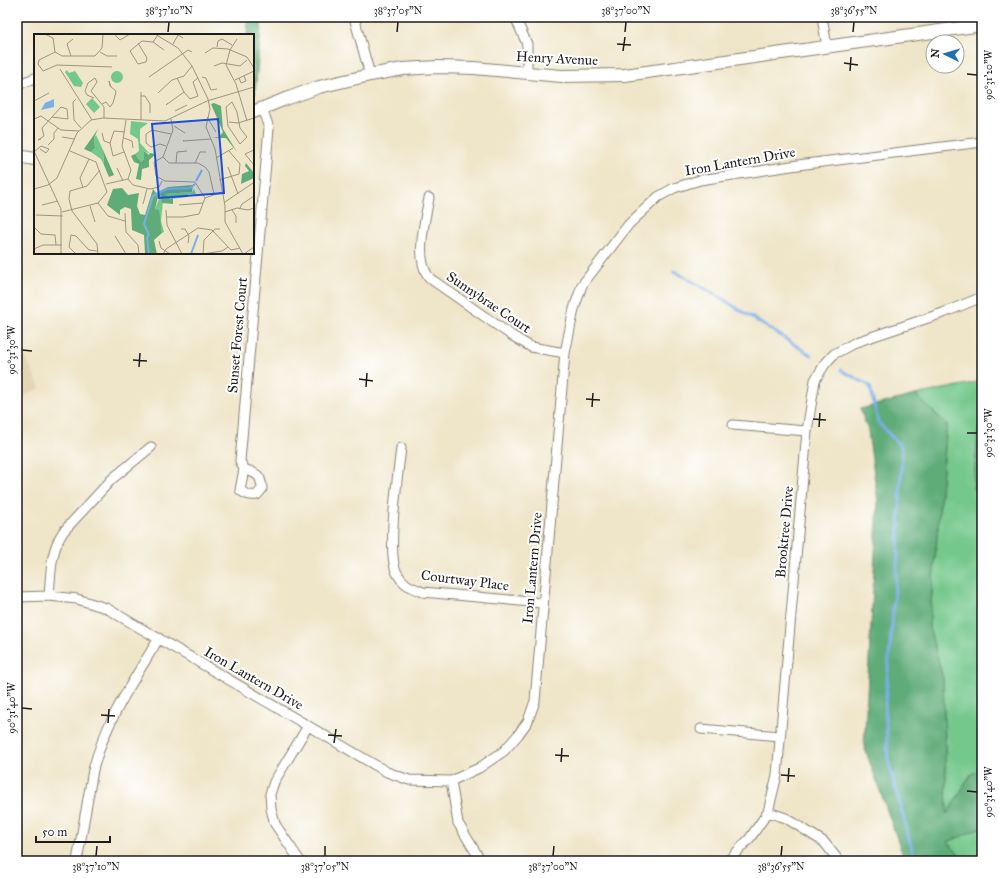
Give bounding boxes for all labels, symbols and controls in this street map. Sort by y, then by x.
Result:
text: 38°37'10"N [145,5,193,17]
text: 38°37'05"N [374,5,423,17]
text: 38°37'00"N [601,5,651,17]
text: 38°36'55"N [831,5,878,17]
inset map [34,34,254,254]
north arrow [925,34,965,74]
text: N [929,47,942,58]
street label: Henry Avenue [515,48,599,69]
text: 90°31'20"W [983,49,995,100]
street label: Iron Lantern Drive [684,143,797,180]
street label: Sunnybrae Court [443,268,534,337]
street label: Sunset Forest Court [224,276,251,394]
text: 90°31'30"W [6,325,18,375]
text: 90°31'30"W [983,408,995,458]
street label: Brooktree Drive [772,485,797,579]
street label: Iron Lantern Drive [519,512,546,624]
street label: Courtway Place [420,567,510,594]
street label: Iron Lantern Drive [201,643,307,714]
text: 90°31'40"W [6,682,18,733]
text: 90°31'40"W [983,766,995,817]
scale bar [36,818,110,844]
text: 50 m [42,825,67,839]
text: 38°37'10"N [72,861,120,873]
text: 38°37'05"N [301,861,350,873]
text: 38°37'00"N [528,861,578,873]
text: 38°36'55"N [758,861,805,873]

